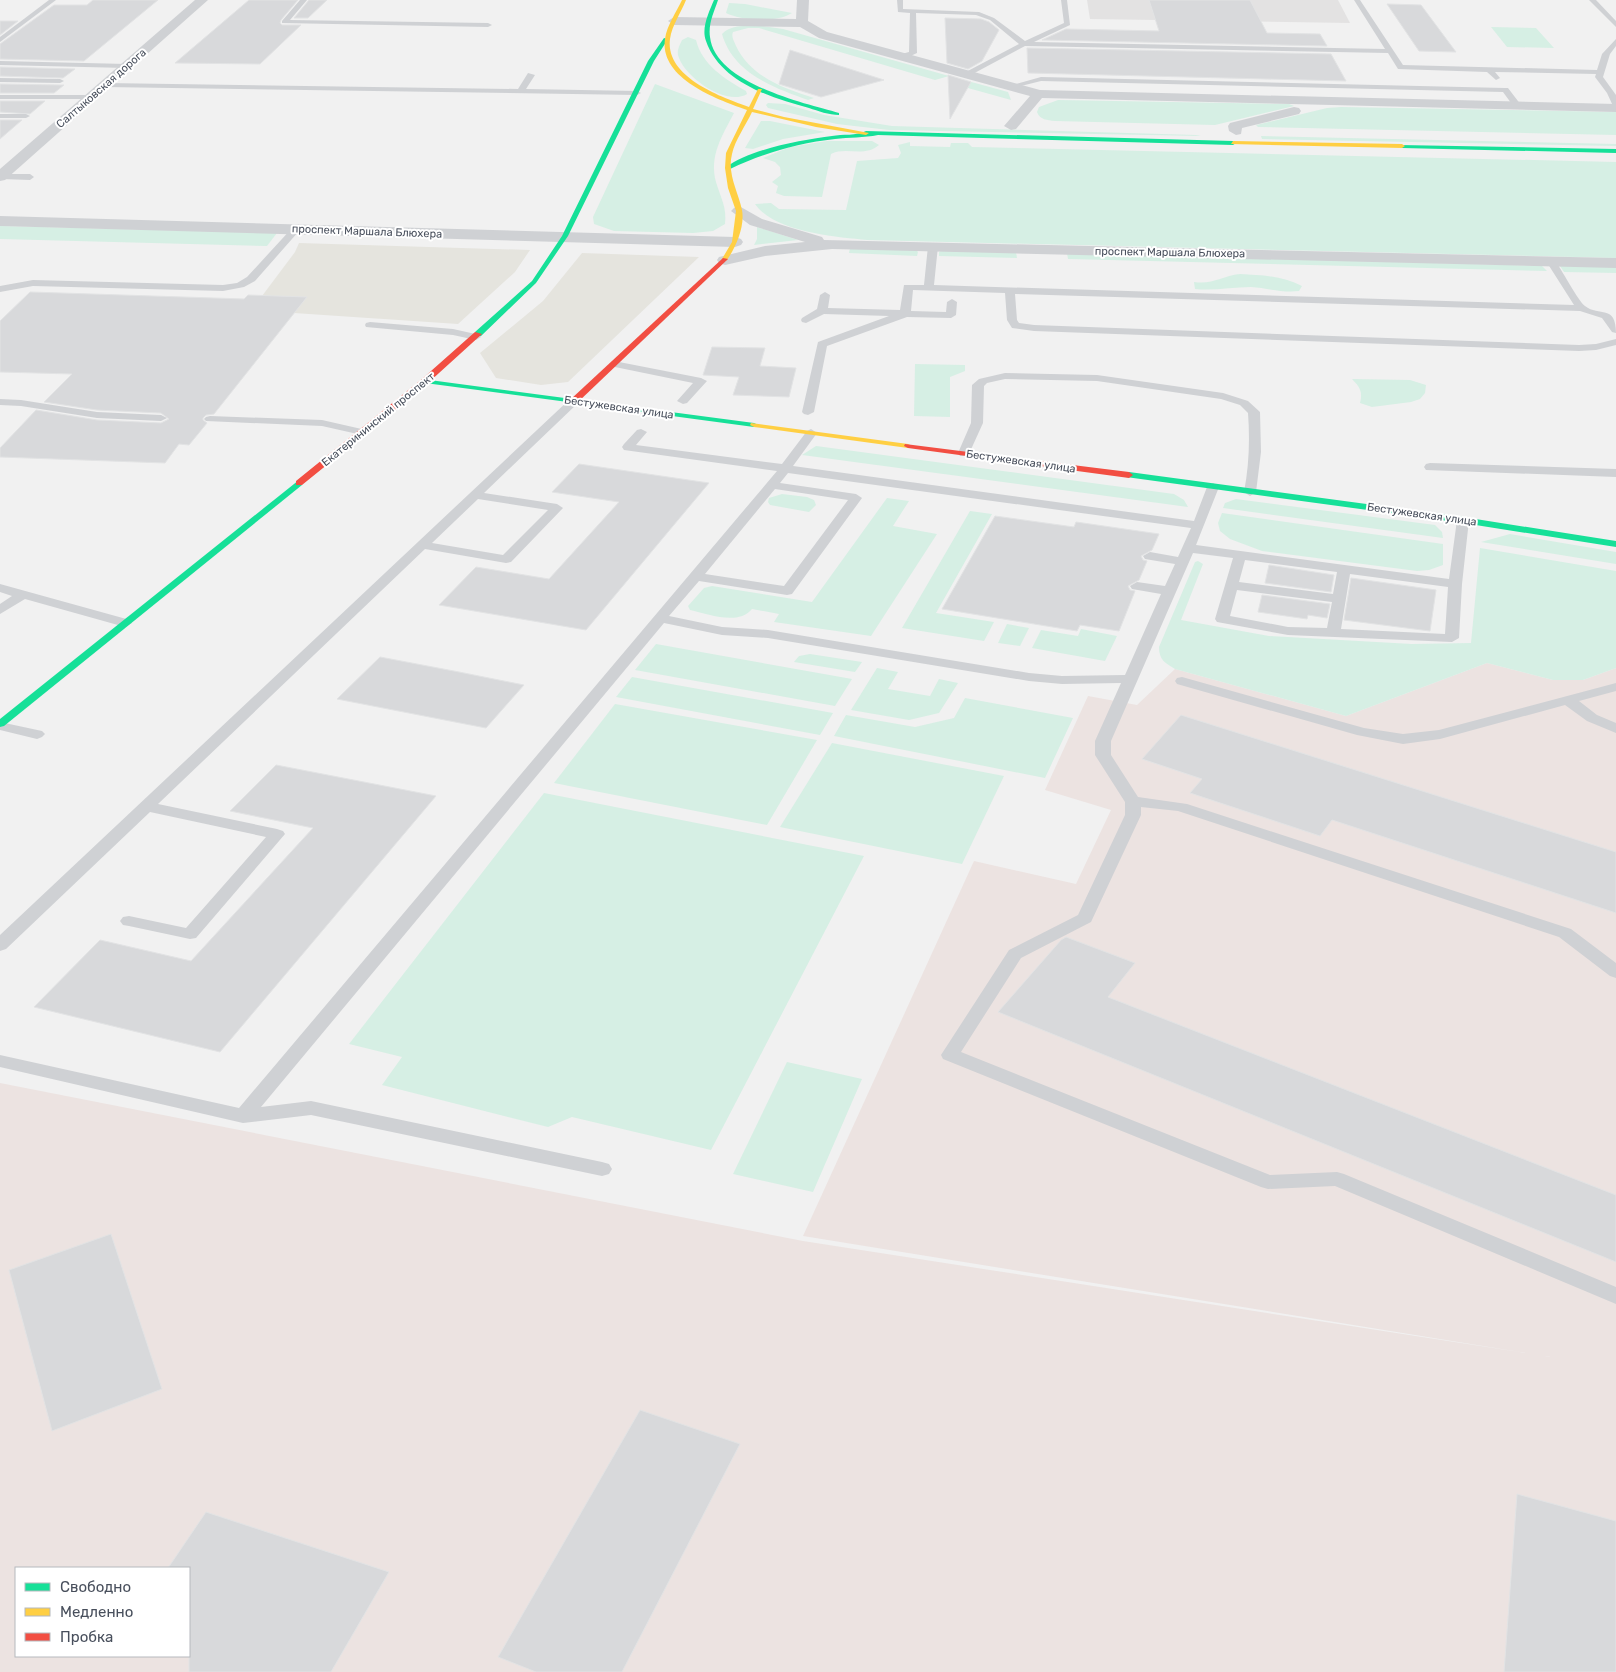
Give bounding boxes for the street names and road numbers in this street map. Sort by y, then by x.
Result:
street label: Салтыковская дорога [54,46,149,131]
street label: проспект Маршала Блюхера [292,222,442,241]
street label: проспект Маршала Блюхера [1095,245,1245,260]
street label: Екатерининский проспект [319,370,438,469]
street label: Бестужевская улица [563,393,675,422]
street label: Бестужевская улица [965,447,1077,476]
street label: Бестужевская улица [1366,500,1478,529]

